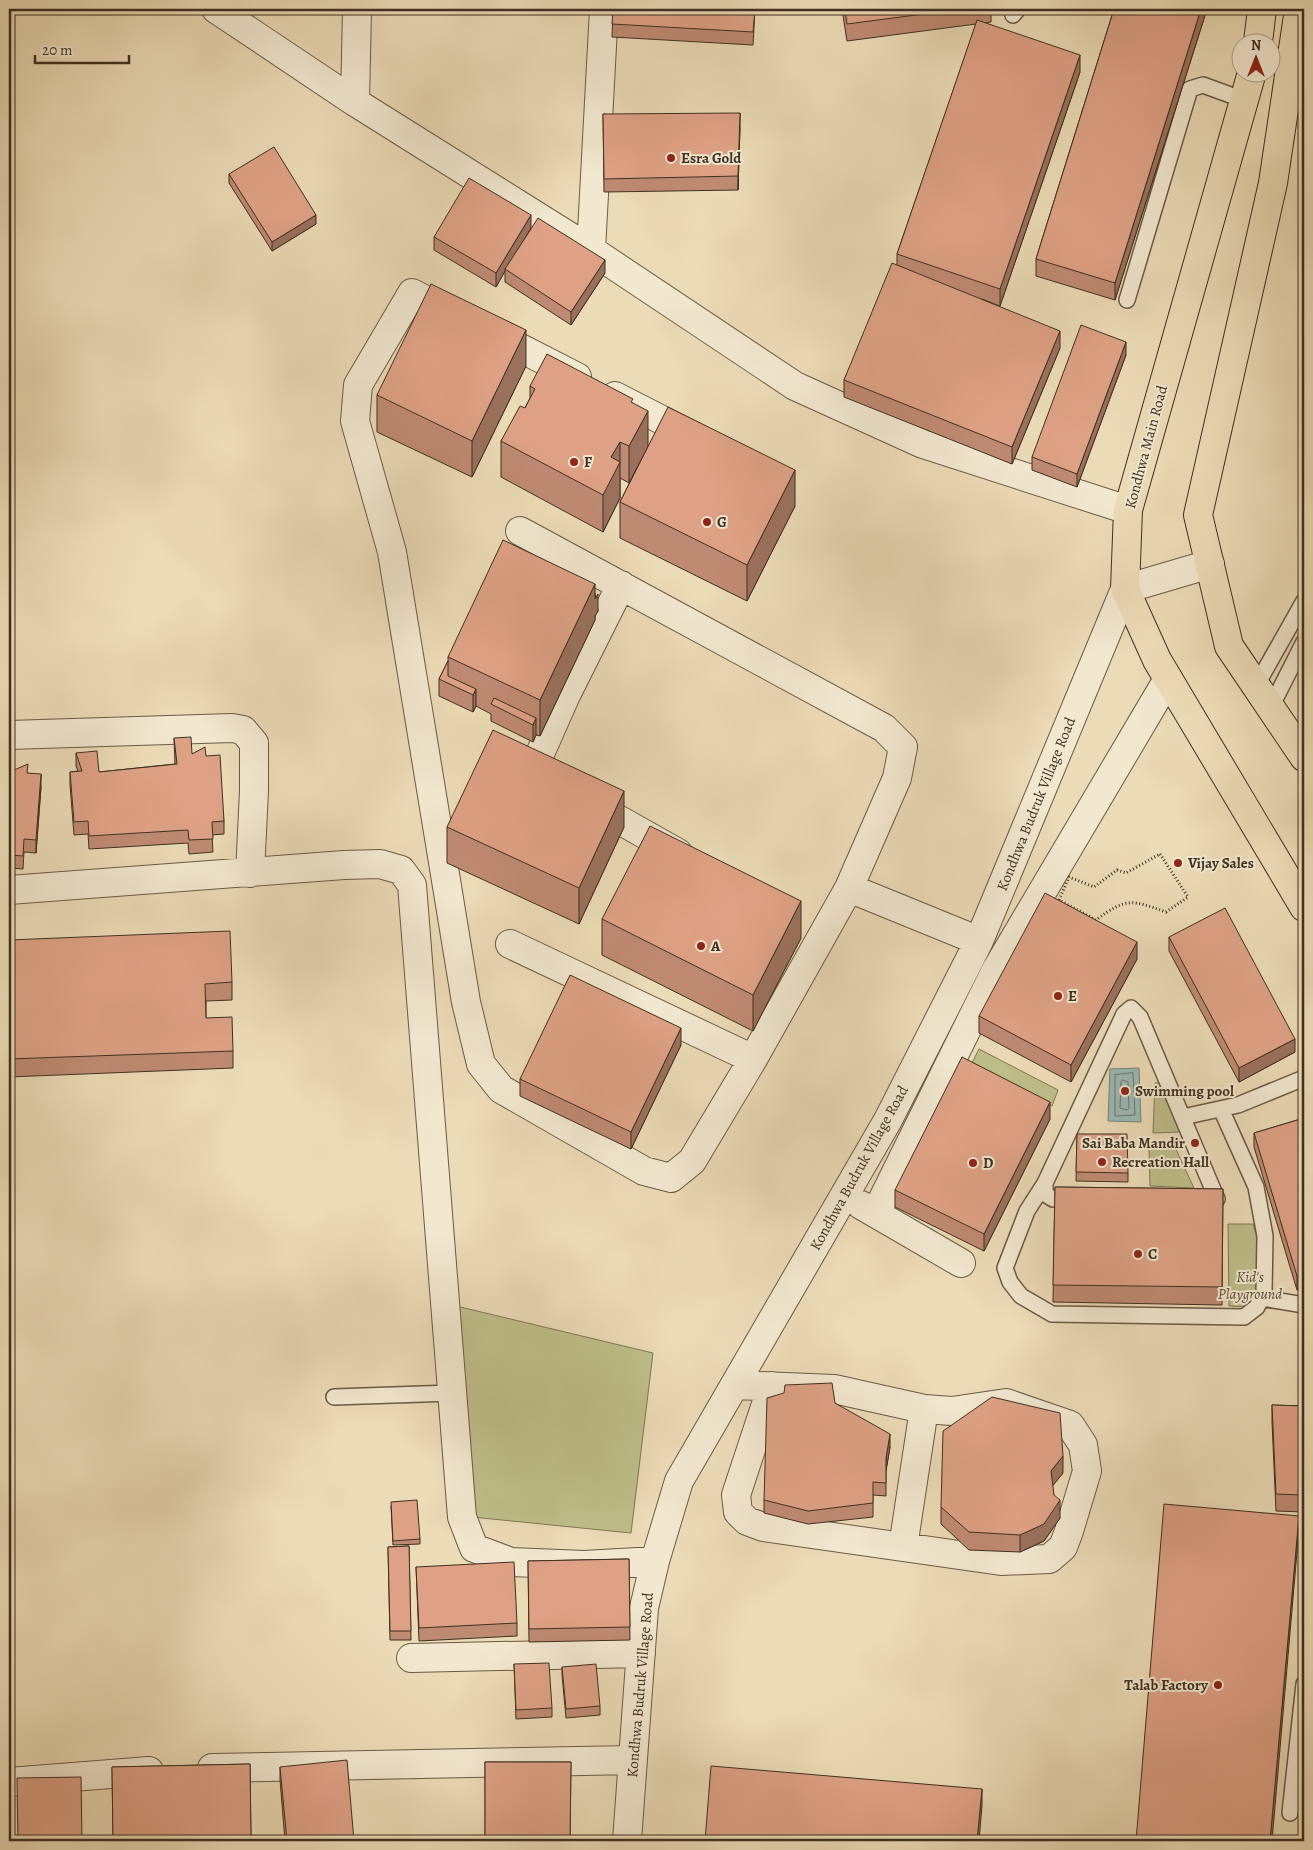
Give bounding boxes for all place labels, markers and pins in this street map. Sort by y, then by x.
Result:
place label: Esra Gold [681,148,742,168]
marker: Esra Gold [665,152,677,164]
place label: F [584,452,592,472]
marker: F [568,456,580,468]
place label: G [717,512,727,532]
marker: G [701,516,713,528]
place label: Vijay Sales [1187,853,1254,873]
marker: Vijay Sales [1172,857,1184,869]
place label: A [710,936,721,956]
marker: A [695,940,707,952]
place label: E [1068,986,1077,1006]
marker: E [1052,990,1064,1002]
place label: Swimming pool [1135,1081,1234,1101]
marker: Swimming pool [1119,1085,1131,1097]
place label: Sai Baba Mandir [1082,1133,1185,1153]
marker: Sai Baba Mandir [1189,1137,1201,1149]
place label: Recreation Hall [1112,1152,1209,1172]
place label: D [983,1153,993,1173]
marker: Recreation Hall [1096,1156,1108,1168]
marker: D [967,1157,979,1169]
place label: C [1148,1244,1157,1264]
marker: C [1132,1248,1144,1260]
place label: Talab Factory [1124,1675,1209,1695]
marker: Talab Factory [1212,1679,1224,1691]

